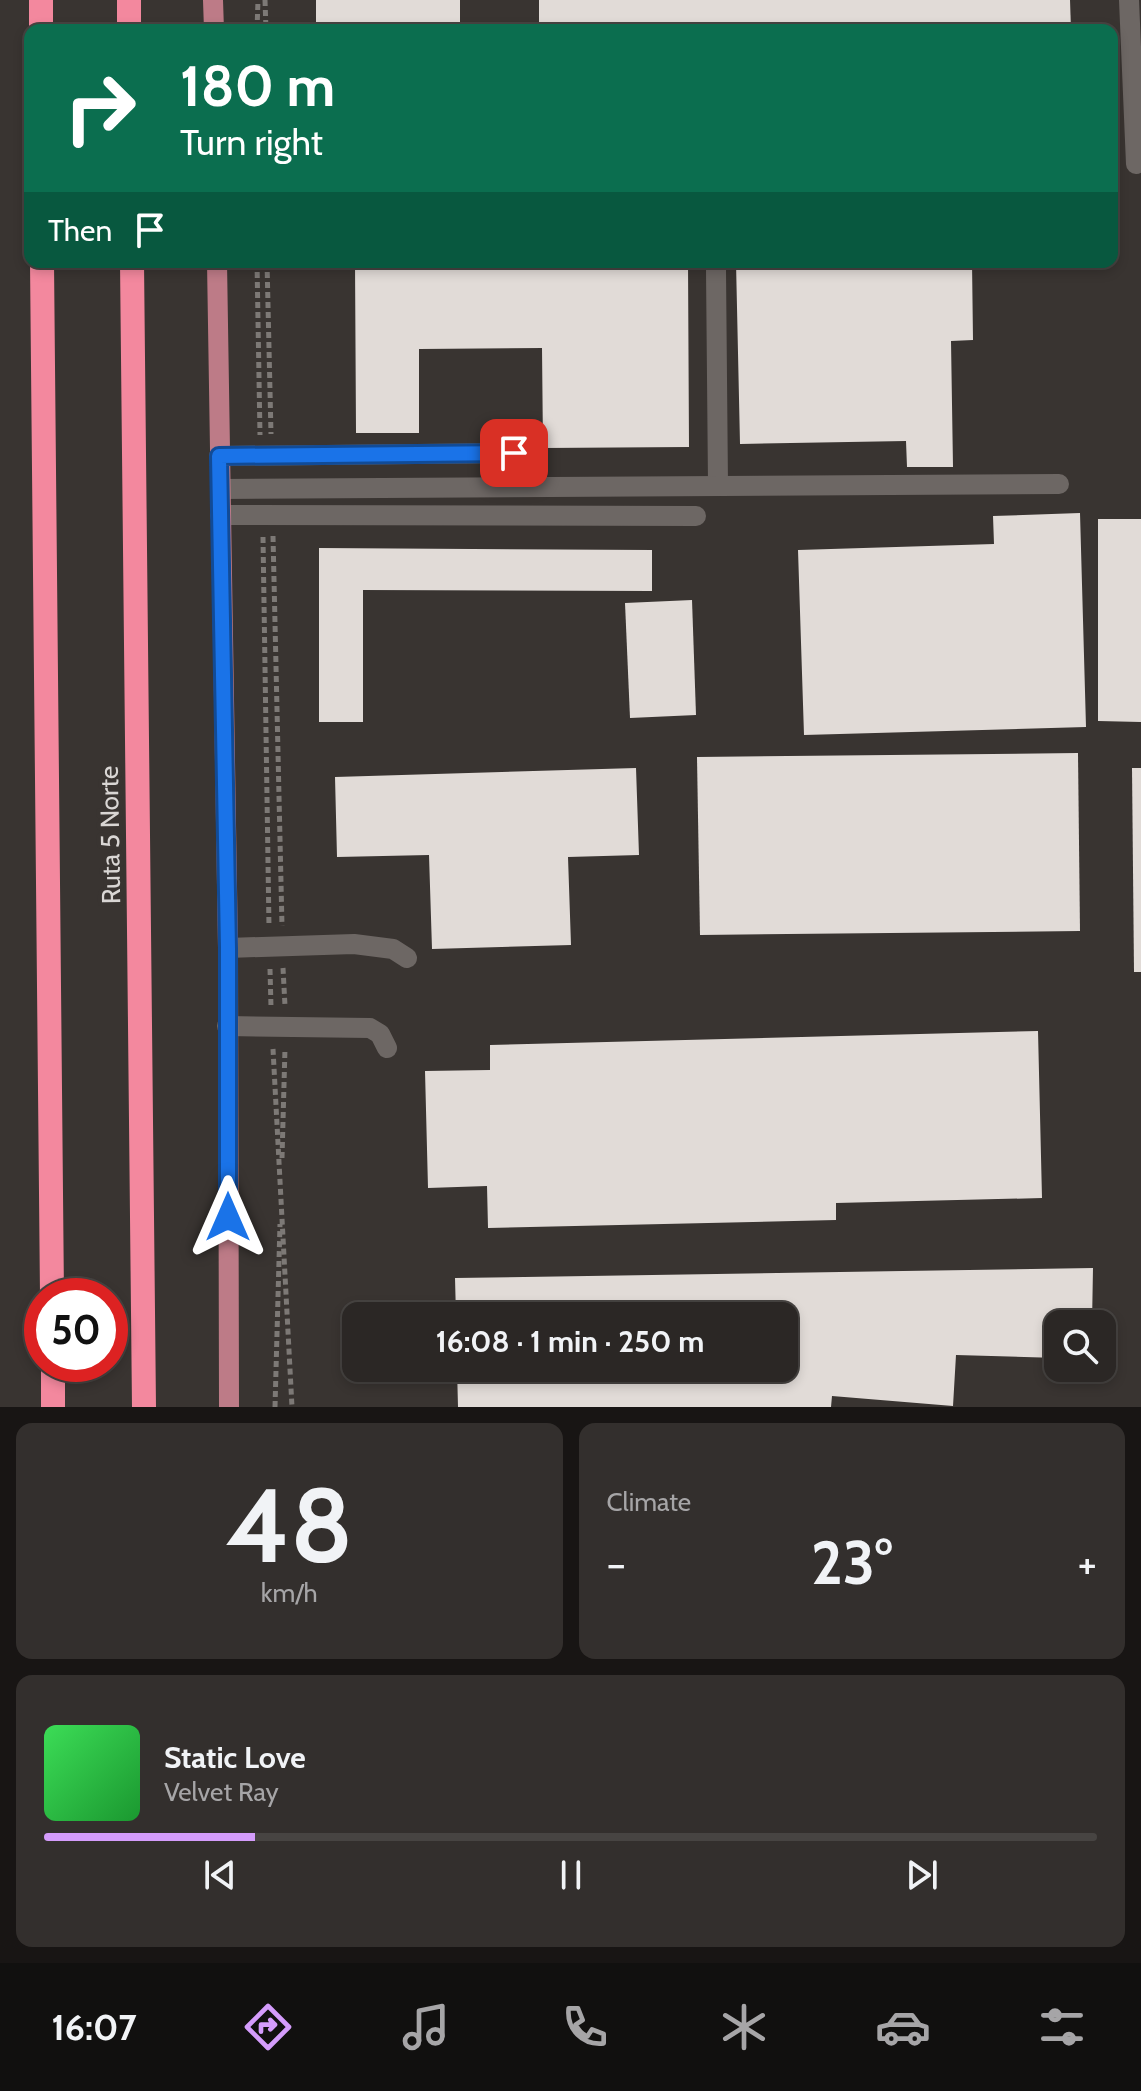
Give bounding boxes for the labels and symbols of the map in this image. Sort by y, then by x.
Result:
pin [480,419,548,487]
street label: Ruta 5 Norte [93,766,127,904]
position arrow [186,1175,270,1259]
speed limit sign: 50 [24,1278,128,1382]

